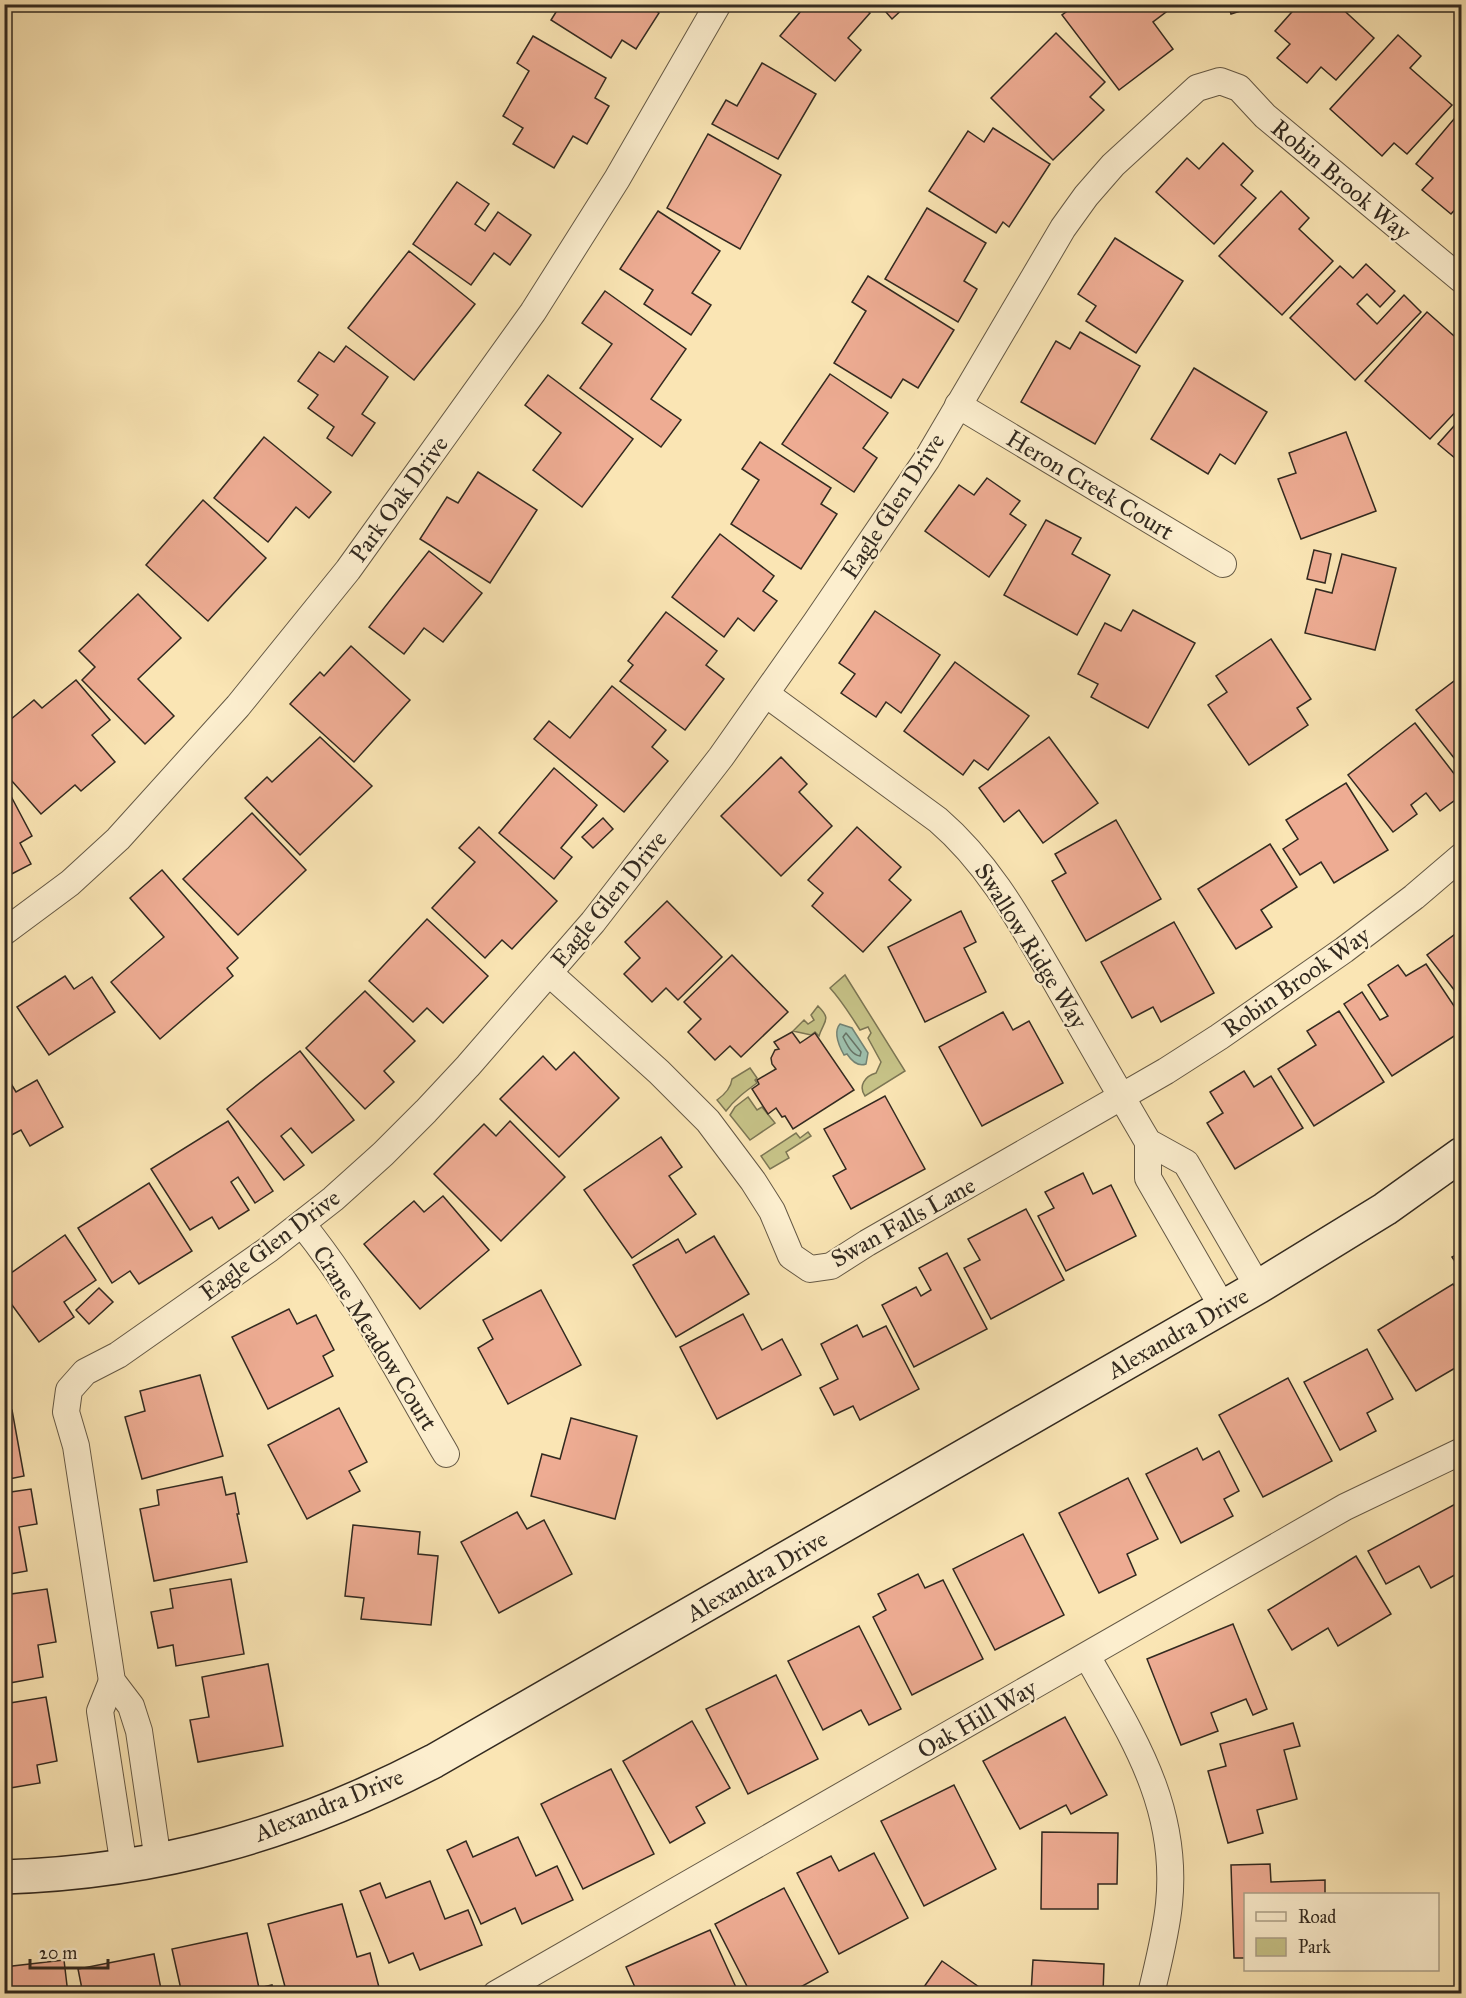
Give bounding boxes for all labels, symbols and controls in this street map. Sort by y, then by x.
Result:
street label: Robin Brook Way [1265,113,1418,248]
street label: Heron Creek Court [1001,423,1180,547]
street label: Eagle Glen Drive [835,428,951,584]
street label: Park Oak Drive [343,430,455,568]
street label: Eagle Glen Drive [545,824,673,974]
street label: Swallow Ridge Way [968,858,1094,1035]
street label: Robin Brook Way [1216,920,1376,1044]
street label: Swan Falls Lane [825,1170,981,1274]
street label: Eagle Glen Drive [194,1183,346,1307]
street label: Crane Meadow Court [306,1240,444,1436]
street label: Alexandra Drive [1101,1280,1254,1386]
street label: Alexandra Drive [680,1523,833,1629]
street label: Oak Hill Way [912,1672,1043,1765]
street label: Alexandra Drive [249,1761,408,1849]
legend [1244,1893,1439,1971]
text: Road [1298,1906,1336,1928]
scale bar [30,1932,108,1970]
text: Park [1298,1936,1331,1958]
text: 20 m [39,1942,77,1964]

